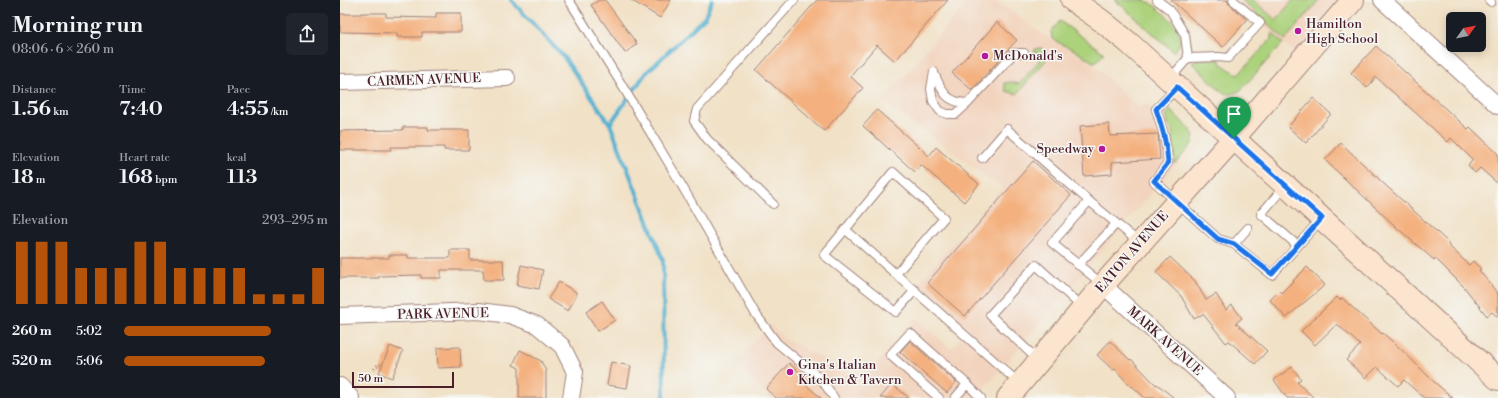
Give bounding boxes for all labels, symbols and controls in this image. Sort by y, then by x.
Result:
text: Morning run [12,12,143,39]
north arrow [1446,12,1486,52]
map controls [1446,12,1486,52]
button: share [286,13,328,55]
place label: Hamilton High School [1306,16,1378,47]
marker: Hamilton High School [1293,26,1303,36]
text: 08:06 · 6 × 260 m [12,41,114,57]
place label: McDonald's [993,48,1063,64]
marker: McDonald's [980,51,990,61]
street label: CARMEN AVENUE [367,70,481,90]
text: Distance [12,83,56,97]
text: Time [119,83,146,97]
text: Pace [227,83,250,97]
text: 1.56 [12,97,51,122]
text: 7:40 [119,97,163,122]
text: 4:55 [227,97,269,122]
pin [1217,97,1251,138]
icon: arrive [1223,103,1245,125]
text: km [51,105,69,119]
text: /km [269,105,288,119]
place label: Speedway [1037,141,1095,157]
marker: Speedway [1097,144,1107,154]
text: Elevation [12,151,60,165]
text: Heart rate [119,151,170,165]
text: kcal [227,151,247,165]
text: 18 [12,165,34,190]
text: 168 [119,165,153,190]
text: 113 [227,165,258,190]
text: m [34,173,45,187]
text: bpm [153,173,177,187]
street label: EATON AVENUE [1092,208,1172,296]
text: Elevation [12,212,68,228]
text: 293–295 m [262,212,328,228]
street label: MARK AVENUE [1124,303,1206,379]
street label: PARK AVENUE [397,305,489,323]
text: 260 m [12,323,52,339]
text: 5:02 [76,323,102,339]
text: 520 m [12,353,52,369]
text: 5:06 [76,353,103,369]
place label: Gina's Italian Kitchen & Tavern [798,357,902,388]
marker: Gina's Italian Kitchen & Tavern [785,367,795,377]
scale bar [352,370,454,389]
text: 50 m [358,372,383,386]

